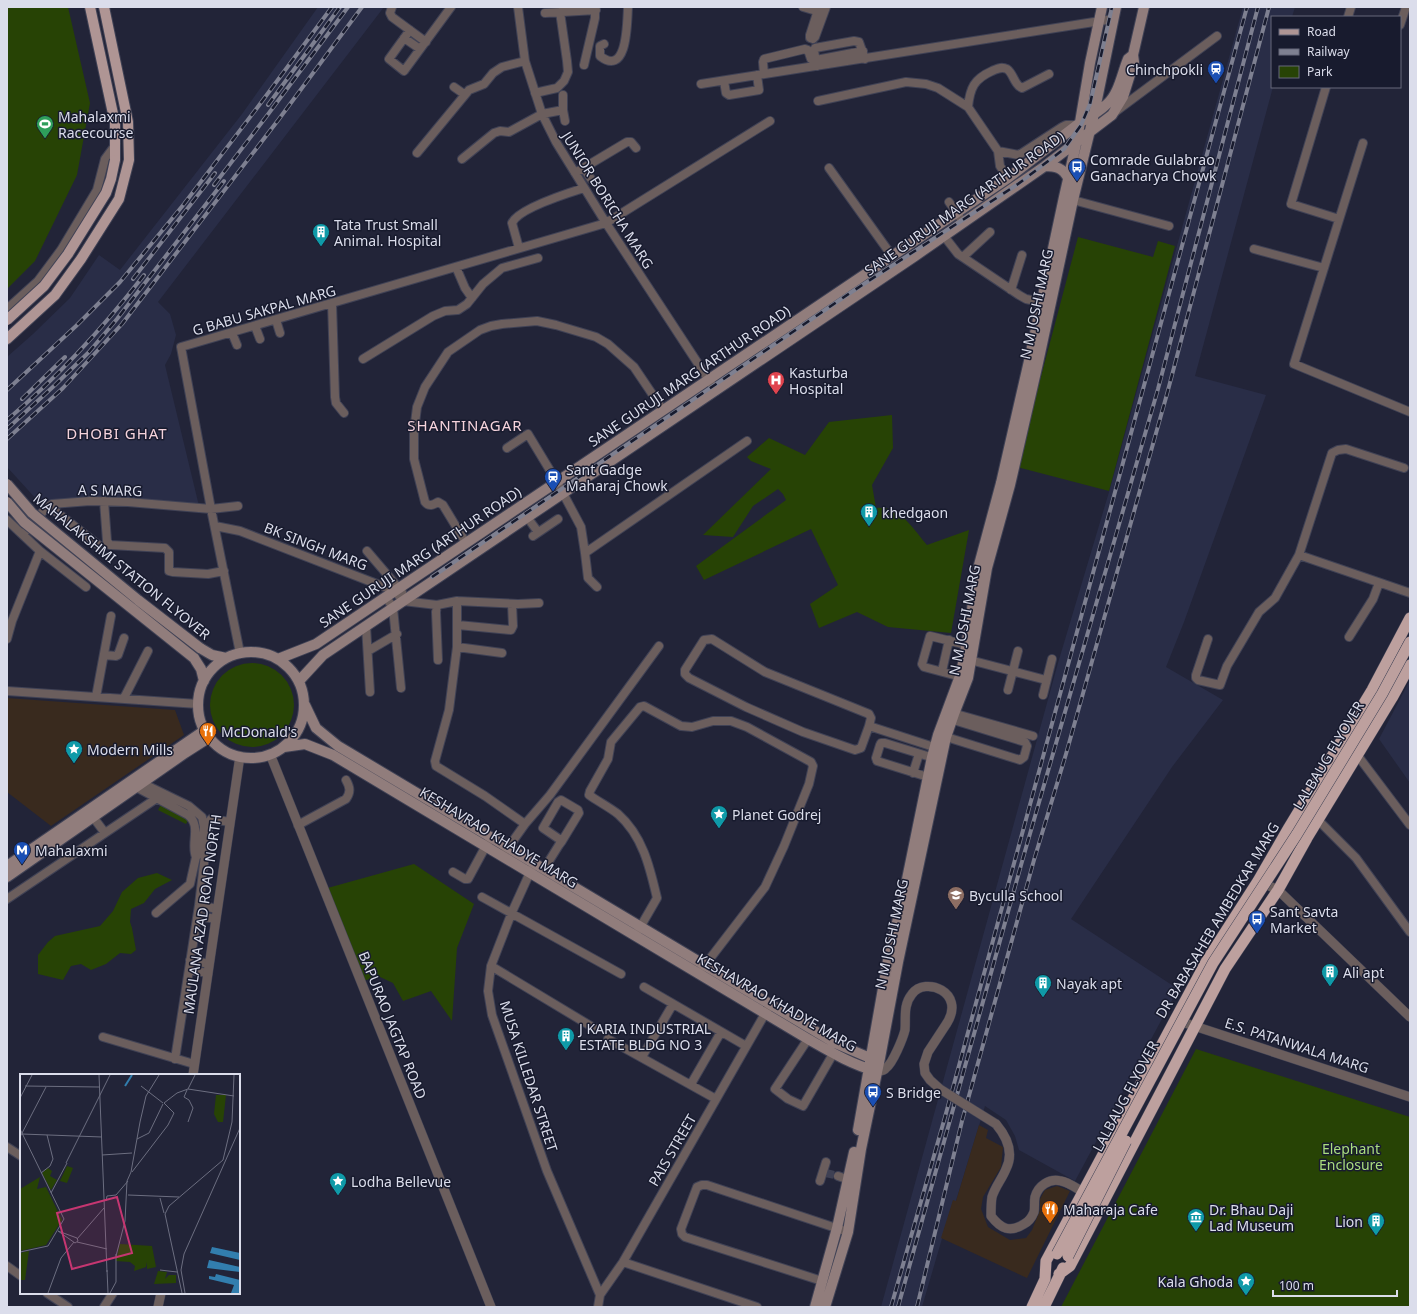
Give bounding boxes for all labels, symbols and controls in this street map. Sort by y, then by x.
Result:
legend [1271,16,1401,88]
text: Road [1307,23,1336,40]
text: Railway [1307,43,1351,60]
station icon: Chinchpokli [1206,59,1226,84]
place label: Chinchpokli [1126,60,1203,79]
text: Park [1307,63,1333,80]
place label: Mahalaxmi Racecourse [58,107,134,142]
sports icon: Mahalaxmi Racecourse [35,114,55,139]
street label: JUNIOR BORICHA MARG [557,126,658,272]
street label: SANE GURUJI MARG (ARTHUR ROAD) [860,126,1068,280]
place label: Comrade Gulabrao Ganacharya Chowk [1090,150,1217,185]
bus stop icon: Comrade Gulabrao Ganacharya Chowk [1067,157,1087,182]
place label: Tata Trust Small Animal. Hospital [334,215,441,250]
building icon: Tata Trust Small Animal. Hospital [311,222,331,247]
street label: N M JOSHI MARG [1015,247,1057,361]
street label: G BABU SAKPAL MARG [190,280,338,340]
street label: SANE GURUJI MARG (ARTHUR ROAD) [584,301,794,451]
place label: Kasturba Hospital [789,363,848,398]
hospital icon: Kasturba Hospital [766,370,786,395]
district label: SHANTINAGAR [407,415,523,435]
district label: DHOBI GHAT [66,423,168,443]
place label: Sant Gadge Maharaj Chowk [566,460,668,495]
station icon: Sant Gadge Maharaj Chowk [543,467,563,492]
street label: A S MARG [78,480,142,500]
street label: SANE GURUJI MARG (ARTHUR ROAD) [315,482,525,632]
street label: MAHALAKSHMI STATION FLYOVER [29,489,215,644]
building icon: khedgaon [859,502,879,527]
place label: khedgaon [882,503,948,522]
street label: BK SINGH MARG [262,518,370,574]
street label: N M JOSHI MARG [944,563,984,677]
street label: LALBAUG FLYOVER [1288,697,1368,813]
restaurant icon: McDonald's [198,721,218,746]
place label: McDonald's [221,722,298,741]
place icon: Modern Mills [64,739,84,764]
place label: Modern Mills [87,740,173,759]
street label: KESHAVRAO KHADYE MARG [416,782,582,892]
place icon: Planet Godrej [709,804,729,829]
place label: Planet Godrej [732,805,821,824]
street label: MAULANA AZAD ROAD NORTH [179,813,225,1015]
street label: DR BABASAHEB AMBEDKAR MARG [1151,818,1283,1022]
metro station icon: Mahalaxmi [12,840,32,865]
place label: Mahalaxmi [35,841,108,860]
street label: N M JOSHI MARG [870,877,912,991]
school or university icon: Byculla School [946,885,966,910]
place label: Byculla School [969,886,1063,905]
place label: Sant Savta Market [1270,902,1338,937]
bus stop icon: Sant Savta Market [1247,909,1267,934]
street label: BAPURAO JAGTAP ROAD [355,948,431,1102]
street label: KESHAVRAO KHADYE MARG [694,948,860,1056]
building icon: Ali apt [1320,962,1340,987]
place label: Ali apt [1343,963,1384,982]
building icon: Nayak apt [1033,973,1053,998]
place label: Nayak apt [1056,974,1122,993]
street label: MUSA KILLEDAR STREET [496,998,562,1154]
street label: E.S. PATANWALA MARG [1222,1013,1372,1077]
place label: J KARIA INDUSTRIAL ESTATE BLDG NO 3 [577,1019,711,1054]
building icon: J KARIA INDUSTRIAL ESTATE BLDG NO 3 [556,1026,576,1051]
street label: LALBAUG FLYOVER [1088,1037,1162,1155]
inset map [20,1074,240,1294]
bus stop icon: S Bridge [863,1082,883,1107]
place label: S Bridge [886,1083,941,1102]
street label: PAIS STREET [644,1110,700,1190]
park label: Elephant Enclosure [1319,1139,1383,1174]
place icon: Lodha Bellevue [328,1171,348,1196]
place label: Lodha Bellevue [351,1172,451,1191]
restaurant icon: Maharaja Cafe [1040,1199,1060,1224]
place label: Maharaja Cafe [1063,1200,1158,1219]
place label: Dr. Bhau Daji Lad Museum [1209,1200,1294,1235]
museum icon: Dr. Bhau Daji Lad Museum [1186,1207,1206,1232]
building icon: Lion [1366,1211,1386,1236]
place label: Lion [1335,1212,1363,1231]
place icon: Kala Ghoda [1236,1271,1256,1296]
place label: Kala Ghoda [1158,1272,1233,1291]
scale bar [1273,1272,1397,1298]
text: 100 m [1279,1277,1314,1294]

